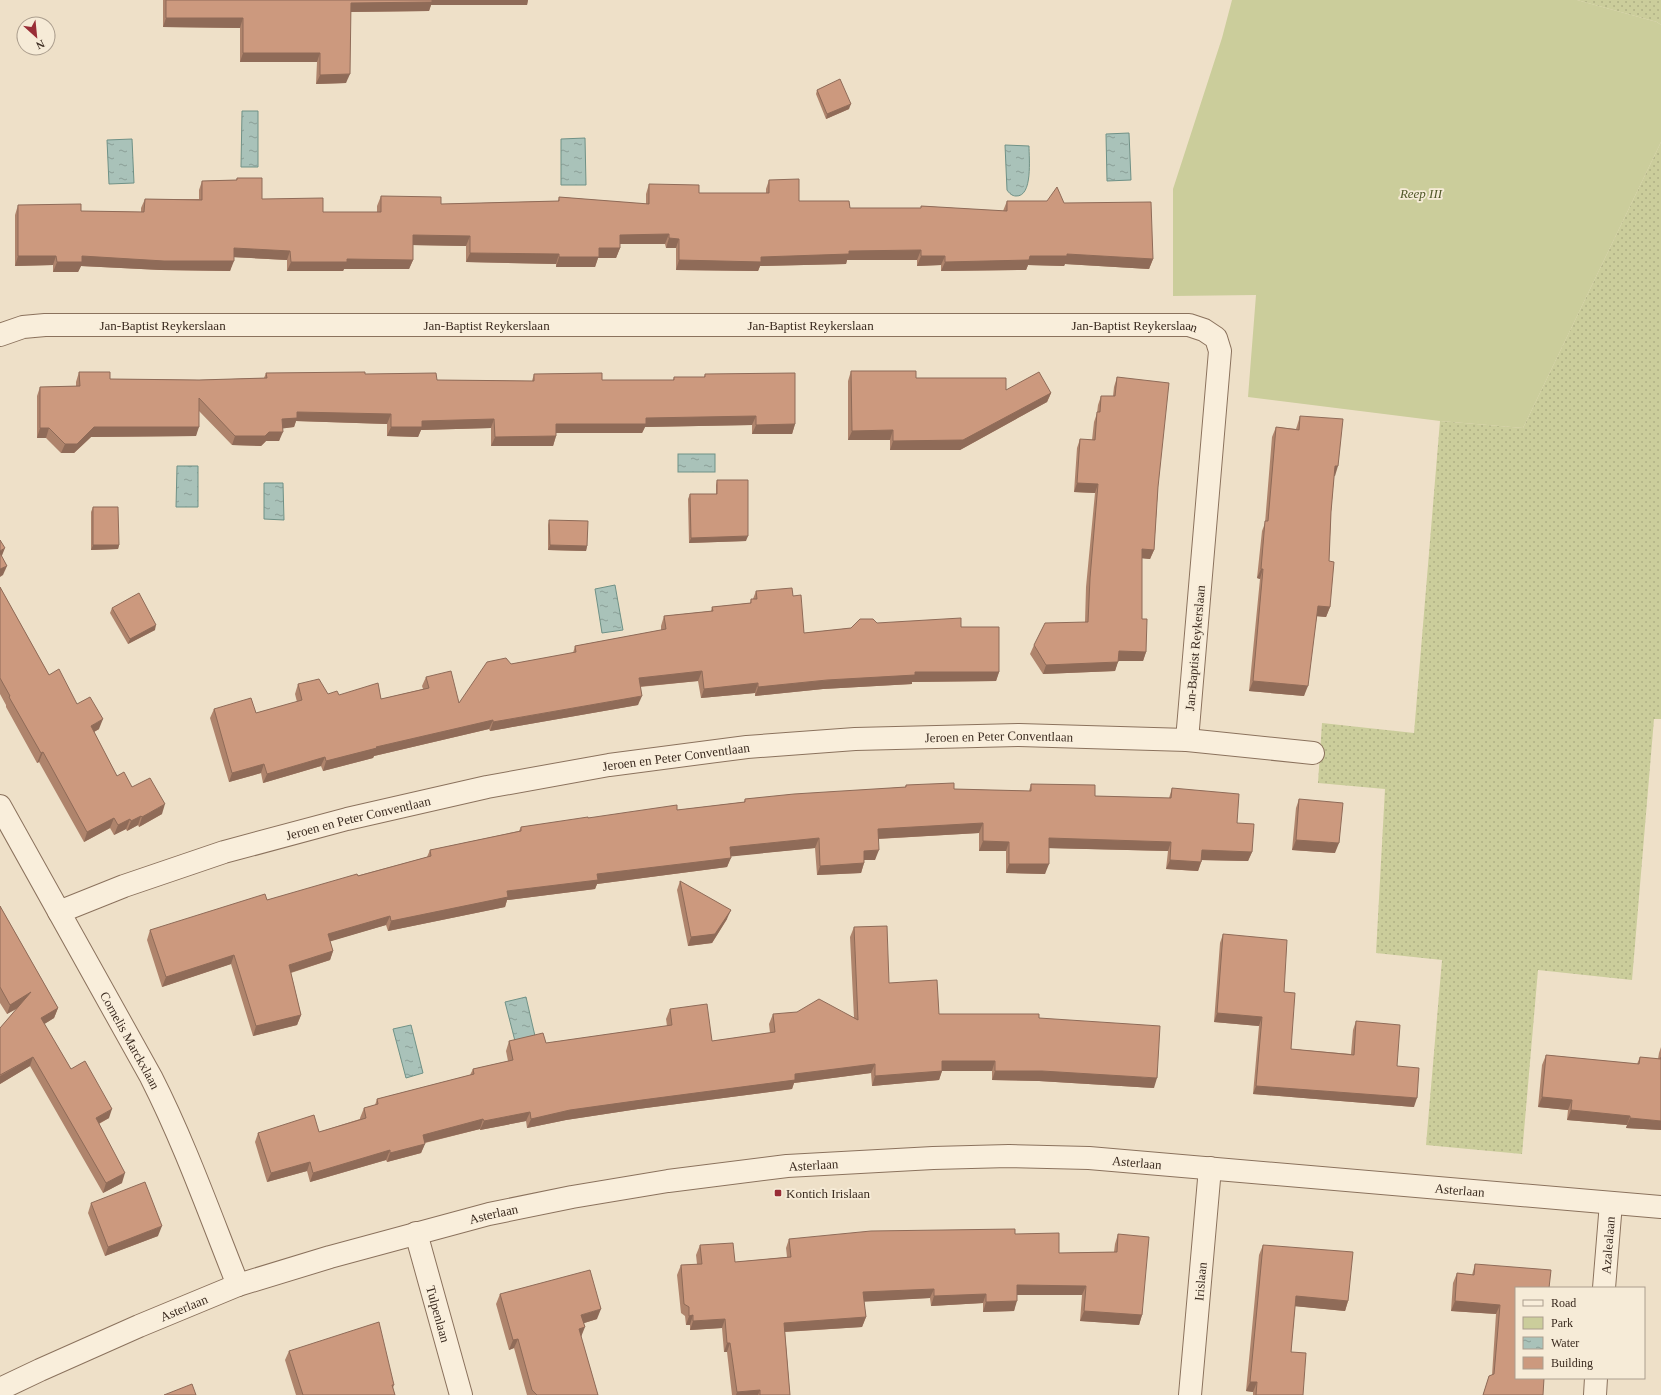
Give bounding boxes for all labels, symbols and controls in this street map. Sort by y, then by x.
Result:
north arrow [16,16,56,56]
text: N [34,38,47,52]
park label: Reep III [1399,186,1443,201]
street label: Jan-Baptist Reykerslaan [99,318,226,333]
street label: Jan-Baptist Reykerslaan [423,318,550,333]
street label: Jan-Baptist Reykerslaan [747,318,874,333]
street label: Jan-Baptist Reykerslaan [1071,318,1200,335]
street label: Jan-Baptist Reykerslaan [1182,584,1208,711]
street label: Jeroen en Peter Conventlaan [925,727,1074,745]
street label: Jeroen en Peter Conventlaan [601,739,751,774]
street label: Jeroen en Peter Conventlaan [284,793,432,843]
street label: Cornelis Marckxlaan [97,989,164,1092]
street label: Asterlaan [1111,1153,1163,1172]
street label: Asterlaan [788,1156,839,1173]
street label: Asterlaan [1434,1180,1486,1199]
place label: Kontich Irislaan [786,1186,871,1201]
marker: Kontich Irislaan [773,1188,783,1198]
street label: Asterlaan [467,1201,520,1227]
street label: Azalealaan [1598,1215,1617,1275]
street label: Irislaan [1191,1261,1209,1302]
street label: Tulpenlaan [423,1284,454,1344]
legend [1515,1287,1645,1379]
street label: Asterlaan [158,1291,210,1324]
text: Road [1551,1296,1576,1310]
text: Park [1551,1316,1573,1330]
text: Water [1551,1336,1579,1350]
text: Building [1551,1356,1593,1370]

